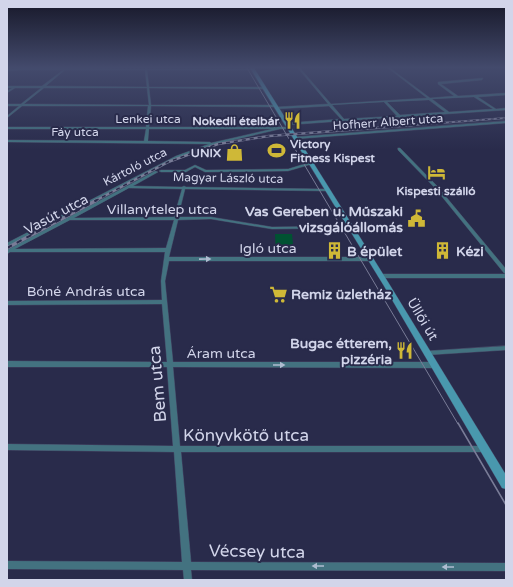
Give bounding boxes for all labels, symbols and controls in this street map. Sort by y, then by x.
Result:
restaurant icon: Nokedli ételbár [282,111,302,131]
street label: Hofherr Albert utca [332,111,444,133]
street label: Lenkei utca [115,112,181,126]
place label: Nokedli ételbár [192,114,279,128]
street label: Fáy utca [51,125,99,139]
place label: Victory Fitness Kispest [290,137,375,166]
sports icon: Victory Fitness Kispest [267,141,287,161]
shop icon: UNIX [224,143,244,163]
street label: Kártoló utca [101,145,169,189]
place label: UNIX [191,146,221,160]
hotel icon: Kispesti szálló [426,162,446,182]
street label: Magyar László utca [173,170,283,186]
place label: Kispesti szálló [396,184,476,199]
street label: Vasút utca [21,190,91,238]
street label: Villanytelep utca [107,201,217,218]
place label: Vas Gereben u. Műszaki vizsgálóállomás [245,203,403,236]
public building icon: Vas Gereben u. Műszaki vizsgálóállomás [406,209,426,229]
street label: Igló utca [239,240,297,257]
building icon: B épület [324,241,344,261]
building icon: Kézi [433,241,453,261]
place label: B épület [347,243,403,260]
place label: Kézi [456,243,484,260]
one-way arrow [199,256,212,262]
street label: Bóné András utca [27,283,145,300]
supermarket icon: Remiz üzletház [268,284,288,304]
place label: Remiz üzletház [291,286,391,303]
street label: Üllői út [403,295,442,344]
place label: Bugac étterem, pizzéria [290,335,392,368]
restaurant icon: Bugac étterem, pizzéria [395,341,415,361]
street label: Bem utca [144,345,171,423]
street label: Áram utca [186,345,256,362]
one-way arrow [273,362,286,368]
street label: Könyvkötő utca [183,425,309,446]
street label: Vécsey utca [209,540,305,563]
one-way arrow [311,563,324,569]
one-way arrow [441,564,454,570]

